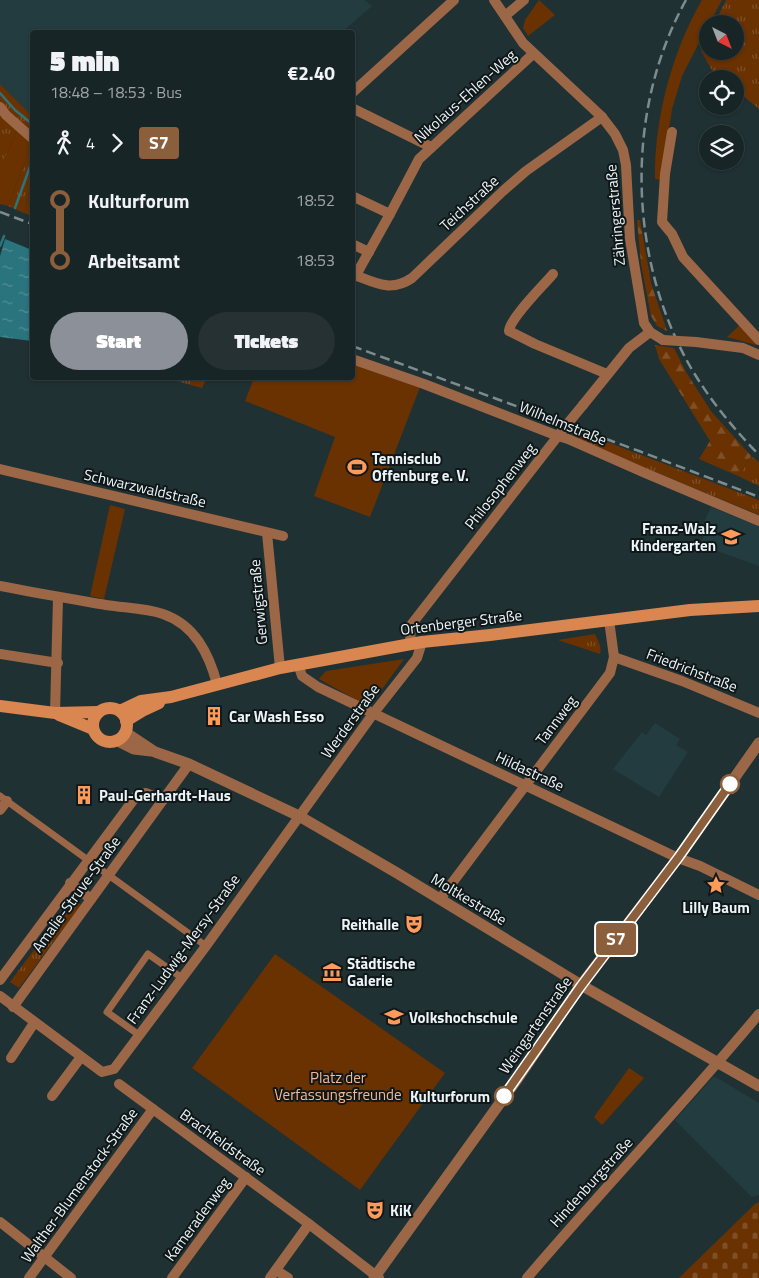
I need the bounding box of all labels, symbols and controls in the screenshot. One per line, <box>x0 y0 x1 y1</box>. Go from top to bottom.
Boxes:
north arrow <box>699 15 744 60</box>
map controls <box>699 15 744 170</box>
text: 5 min <box>50 39 120 82</box>
street label: Nikolaus-Ehlen-Weg <box>409 44 521 148</box>
text: €2.40 <box>288 58 335 87</box>
button: locate <box>699 70 744 115</box>
text: 18:48 – 18:53 · Bus <box>50 80 182 104</box>
button: layers <box>699 125 744 170</box>
icon: walk <box>50 129 78 157</box>
icon: forward <box>103 129 131 157</box>
text: S7 <box>149 129 169 156</box>
text: 4 <box>86 131 95 155</box>
street label: Zähringerstraße <box>599 163 631 267</box>
street label: Teichstraße <box>434 170 504 236</box>
text: Kulturforum <box>88 186 189 215</box>
text: 18:52 <box>296 188 335 212</box>
text: Arbeitsamt <box>88 246 180 275</box>
text: 18:53 <box>296 248 335 272</box>
button: Start <box>50 312 188 370</box>
button: Tickets <box>198 312 335 370</box>
street label: Wilhelmstraße <box>516 395 610 451</box>
street label: Philosophenweg <box>459 437 541 534</box>
place label: Tennisclub Offenburg e. V. <box>372 447 469 487</box>
sports icon: Tennisclub Offenburg e. V. <box>346 456 368 478</box>
street label: Schwarzwaldstraße <box>82 463 208 513</box>
place label: Franz-Walz Kindergarten <box>631 517 716 557</box>
school or university icon: Franz-Walz Kindergarten <box>720 526 742 548</box>
street label: Gerwigstraße <box>243 558 273 646</box>
street label: Ortenberger Straße <box>399 603 523 641</box>
street label: Friedrichstraße <box>643 642 741 698</box>
street label: Werderstraße <box>315 679 385 763</box>
street label: Tannweg <box>530 690 582 750</box>
building icon: Car Wash Esso <box>203 705 225 727</box>
place label: Car Wash Esso <box>229 705 324 728</box>
street label: Hildastraße <box>492 745 568 797</box>
unlabelled marker <box>720 774 740 794</box>
building icon: Paul-Gerhardt-Haus <box>73 784 95 806</box>
place label: Paul-Gerhardt-Haus <box>99 784 231 807</box>
street label: Amalie-Struve-Straße <box>26 831 126 957</box>
street label: Moltkestraße <box>427 867 511 931</box>
street label: Franz-Ludwig-Mersy-Straße <box>121 869 245 1029</box>
place icon: Lilly Baum <box>705 874 727 896</box>
place label: Lilly Baum <box>682 896 750 919</box>
place label: Reithalle <box>341 913 399 936</box>
theatre icon: Reithalle <box>403 913 425 935</box>
line badge: S7 <box>594 923 638 955</box>
text: S7 <box>606 925 626 952</box>
place label: Städtische Galerie <box>347 952 416 992</box>
museum icon: Städtische Galerie <box>321 961 343 983</box>
street label: Weingartenstraße <box>493 972 577 1078</box>
school or university icon: Volkshochschule <box>383 1006 405 1028</box>
place label: Volkshochschule <box>409 1006 518 1029</box>
park label: Platz der Verfassungsfreunde <box>274 1066 402 1106</box>
place label: Kulturforum <box>410 1085 490 1108</box>
marker: Kulturforum <box>494 1086 514 1106</box>
street label: Walther-Blumenstock-Straße <box>15 1103 143 1267</box>
street label: Brachfeldstraße <box>175 1103 271 1181</box>
street label: Hindenburgstraße <box>544 1132 638 1232</box>
street label: Kameradenweg <box>159 1172 236 1266</box>
theatre icon: KiK <box>364 1199 386 1221</box>
place label: KiK <box>390 1199 412 1222</box>

